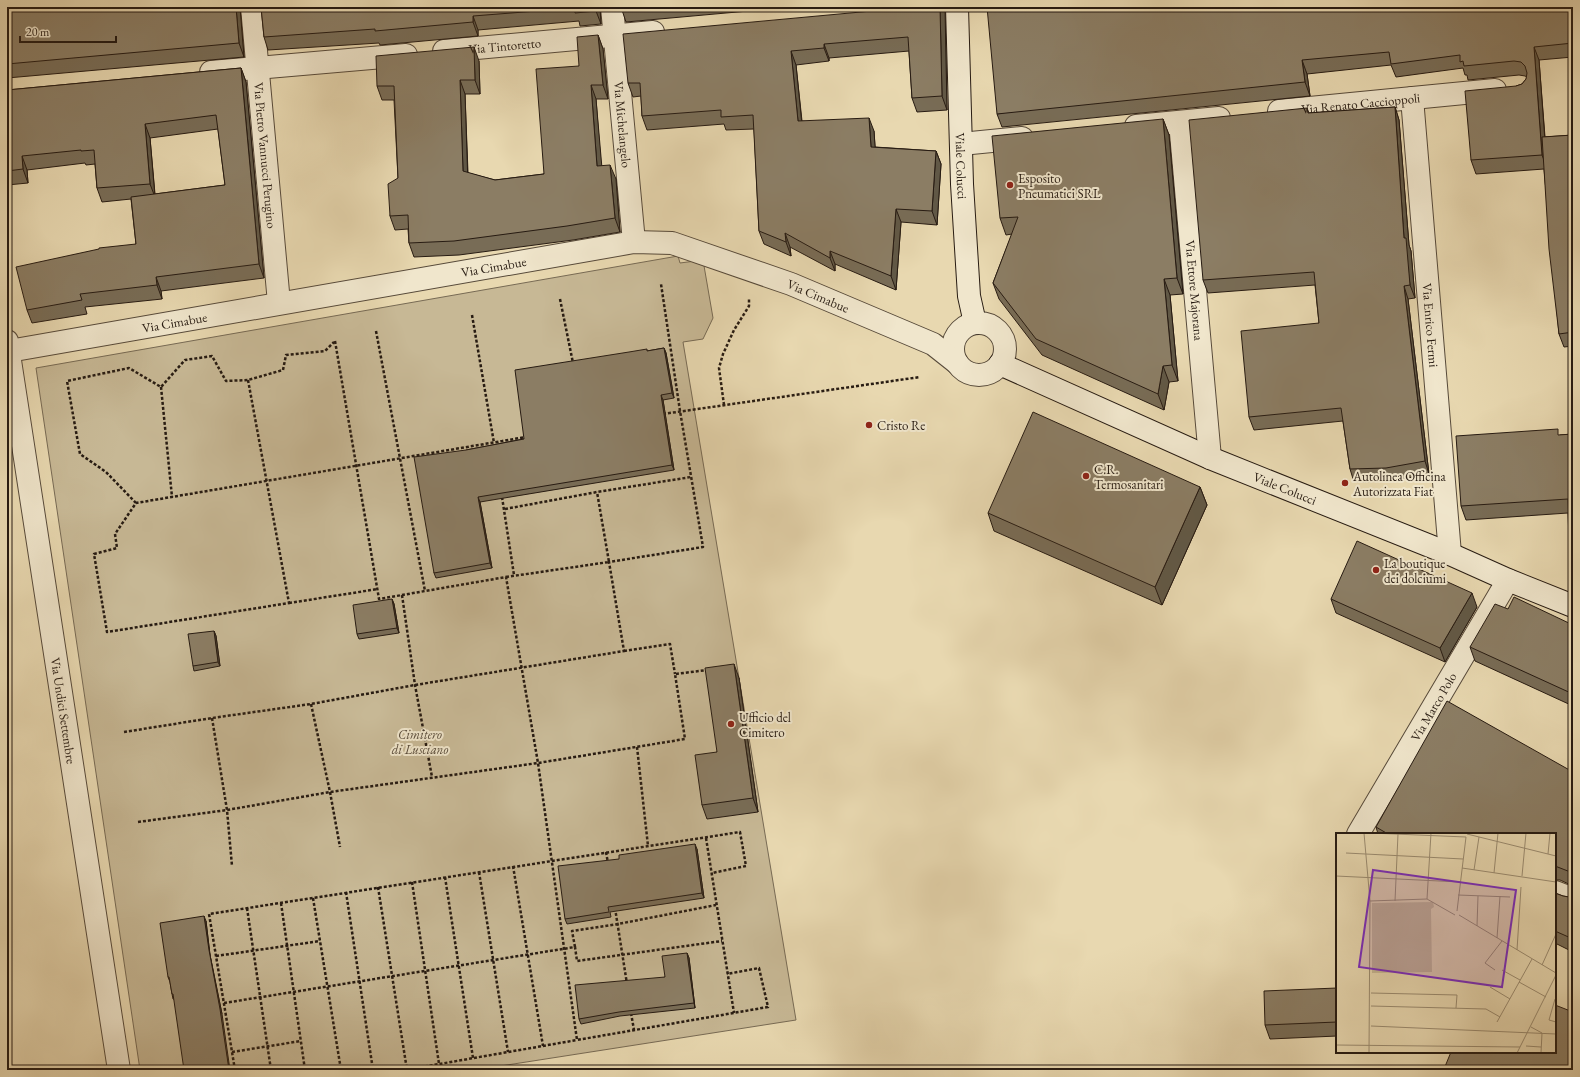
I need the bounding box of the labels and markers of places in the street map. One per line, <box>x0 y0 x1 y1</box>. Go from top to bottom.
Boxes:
place label: Esposito Pneumatici SRL <box>1018 170 1101 202</box>
marker: Esposito Pneumatici SRL <box>1005 180 1015 190</box>
place label: Cristo Re <box>877 417 925 434</box>
marker: Cristo Re <box>864 420 874 430</box>
place label: C.R. Termosanitari <box>1094 461 1164 493</box>
place label: Autolinea Officina Autorizzata Fiat <box>1352 468 1447 500</box>
marker: C.R. Termosanitari <box>1081 471 1091 481</box>
marker: Autolinea Officina Autorizzata Fiat <box>1340 478 1350 488</box>
place label: La boutique dei dolciumi <box>1384 555 1446 587</box>
marker: La boutique dei dolciumi <box>1371 565 1381 575</box>
place label: Ufficio del Cimitero <box>739 709 791 741</box>
marker: Ufficio del Cimitero <box>726 719 736 729</box>

